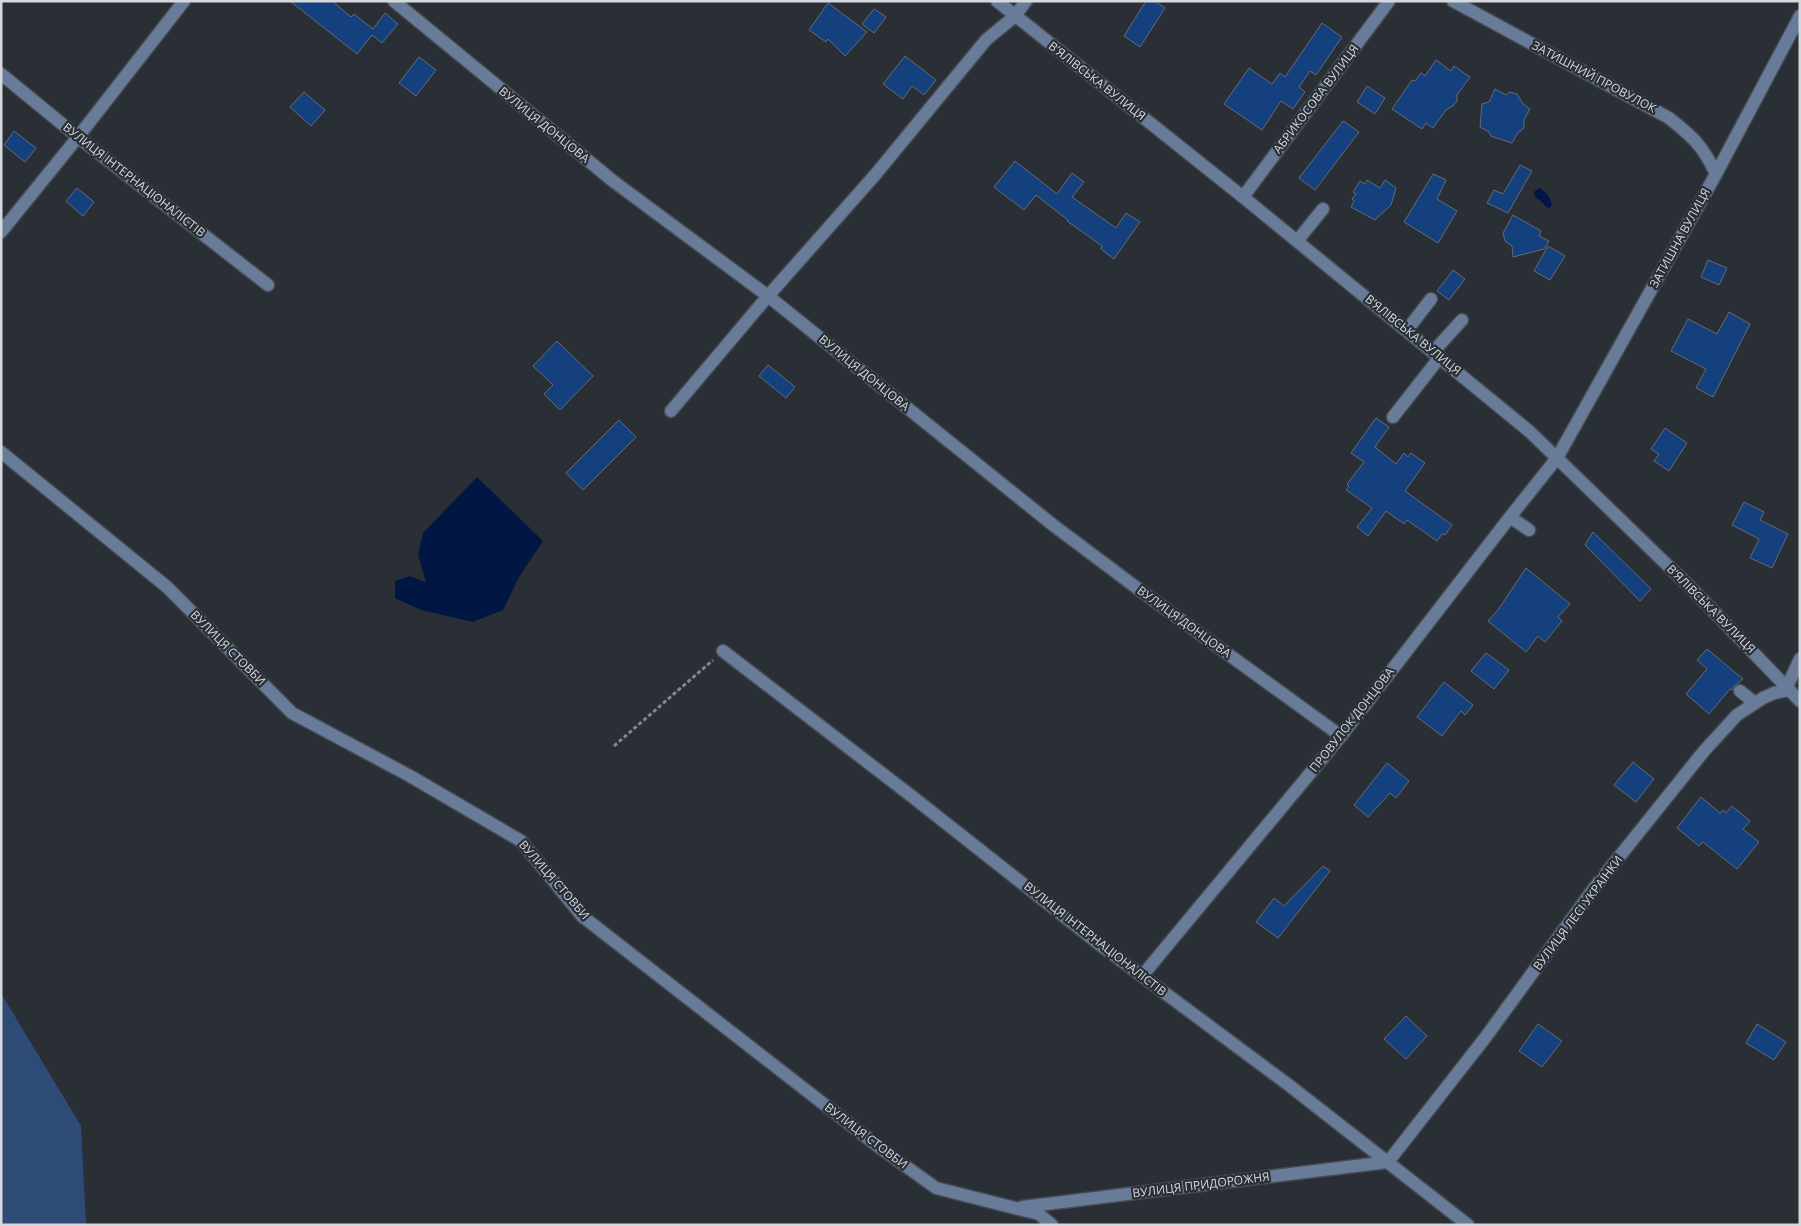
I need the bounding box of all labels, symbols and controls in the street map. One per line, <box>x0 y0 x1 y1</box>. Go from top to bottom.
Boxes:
street label: В’ЯЛІВСЬКА ВУЛИЦЯ <box>1045 37 1150 124</box>
street label: ЗАТИШНИЙ ПРОВУЛОК <box>1529 37 1660 117</box>
street label: АБРИКОСОВА ВУЛИЦЯ <box>1269 41 1362 157</box>
street label: ВУЛИЦЯ ДОНЦОВА <box>495 83 594 167</box>
street label: ВУЛИЦЯ ІНТЕРНАЦІОНАЛІСТІВ <box>60 119 209 241</box>
street label: ЗАТИШНА ВУЛИЦЯ <box>1645 185 1714 291</box>
street label: В’ЯЛІВСЬКА ВУЛИЦЯ <box>1362 290 1465 379</box>
street label: ВУЛИЦЯ ДОНЦОВА <box>815 331 914 415</box>
street label: В’ЯЛІВСЬКА ВУЛИЦЯ <box>1663 560 1760 657</box>
street label: ВУЛИЦЯ ДОНЦОВА <box>1134 582 1235 662</box>
street label: ВУЛИЦЯ СТОВБИ <box>187 606 270 689</box>
street label: ПРОВУЛОК ДОНЦОВА <box>1305 663 1398 776</box>
street label: ВУЛИЦЯ СТОВБИ <box>515 836 594 923</box>
street label: ВУЛИЦЯ ЛЕСІ УКРАЇНКИ <box>1529 852 1626 974</box>
street label: ВУЛИЦЯ ІНТЕРНАЦІОНАЛІСТІВ <box>1021 878 1170 1000</box>
street label: ВУЛИЦЯ СТОВБИ <box>821 1099 911 1172</box>
street label: ВУЛИЦЯ ПРИДОРОЖНЯ <box>1131 1168 1270 1201</box>

